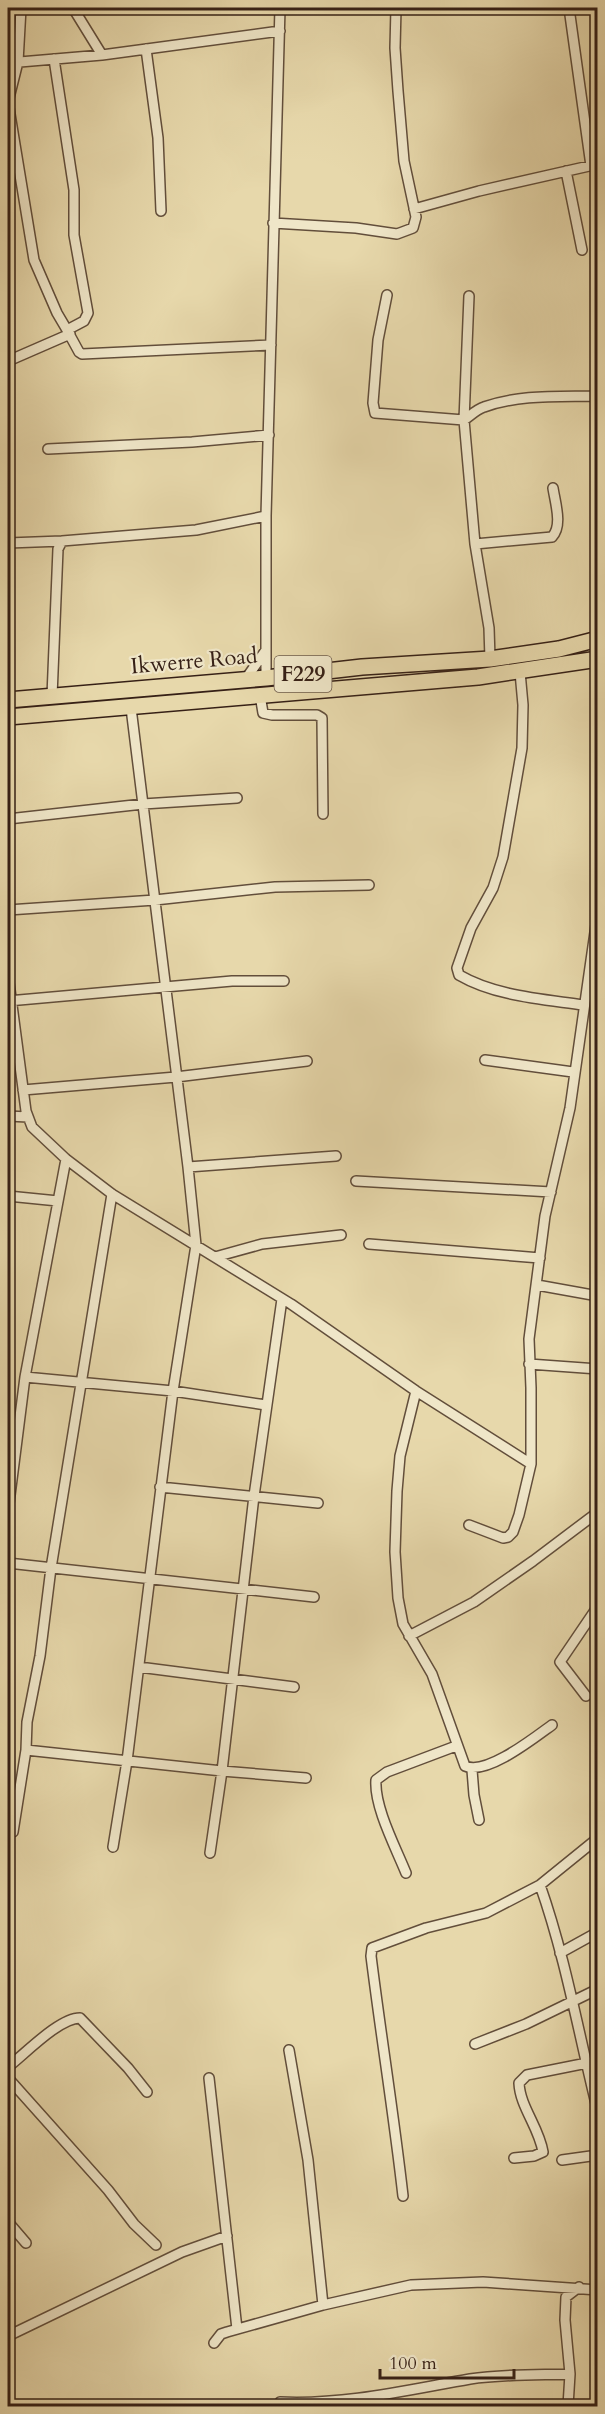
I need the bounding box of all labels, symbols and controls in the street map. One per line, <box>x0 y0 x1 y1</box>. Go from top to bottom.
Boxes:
street label: Ikwerre Road <box>129 640 259 681</box>
road number: F229 <box>274 656 332 692</box>
scale bar <box>380 2342 514 2380</box>
text: 100 m <box>389 2351 437 2376</box>

